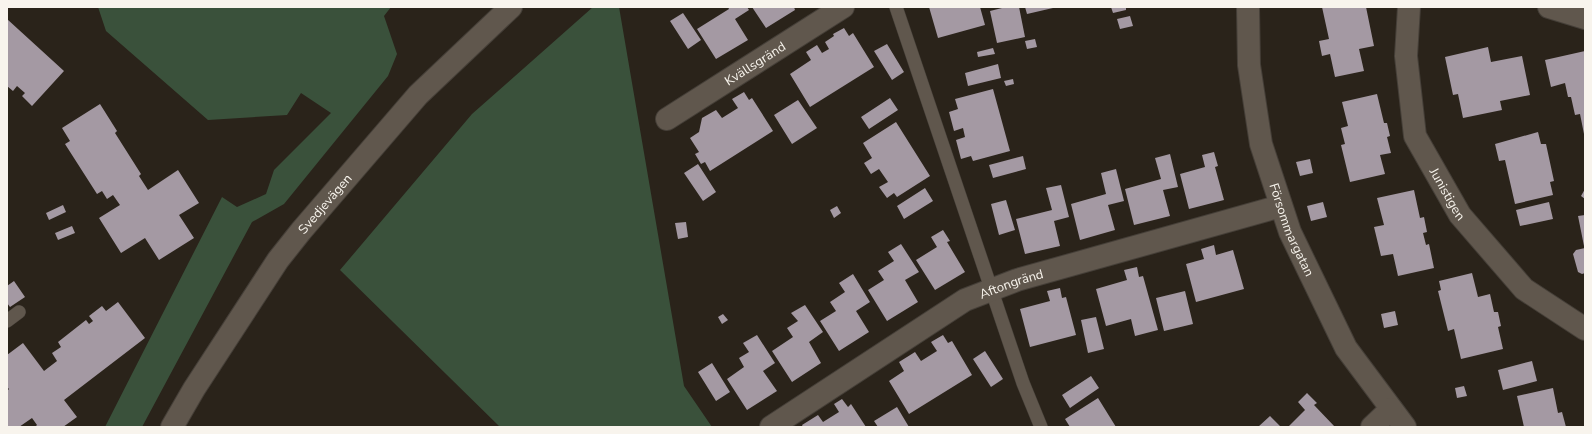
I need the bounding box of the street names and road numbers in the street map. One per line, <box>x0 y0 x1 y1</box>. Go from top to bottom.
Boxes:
street label: Kvällsgränd <box>721 38 789 90</box>
street label: Junistigen <box>1424 164 1469 225</box>
street label: Svedjevägen <box>294 170 356 238</box>
street label: Försommargatan <box>1264 181 1318 280</box>
street label: Aftongränd <box>977 265 1045 304</box>

